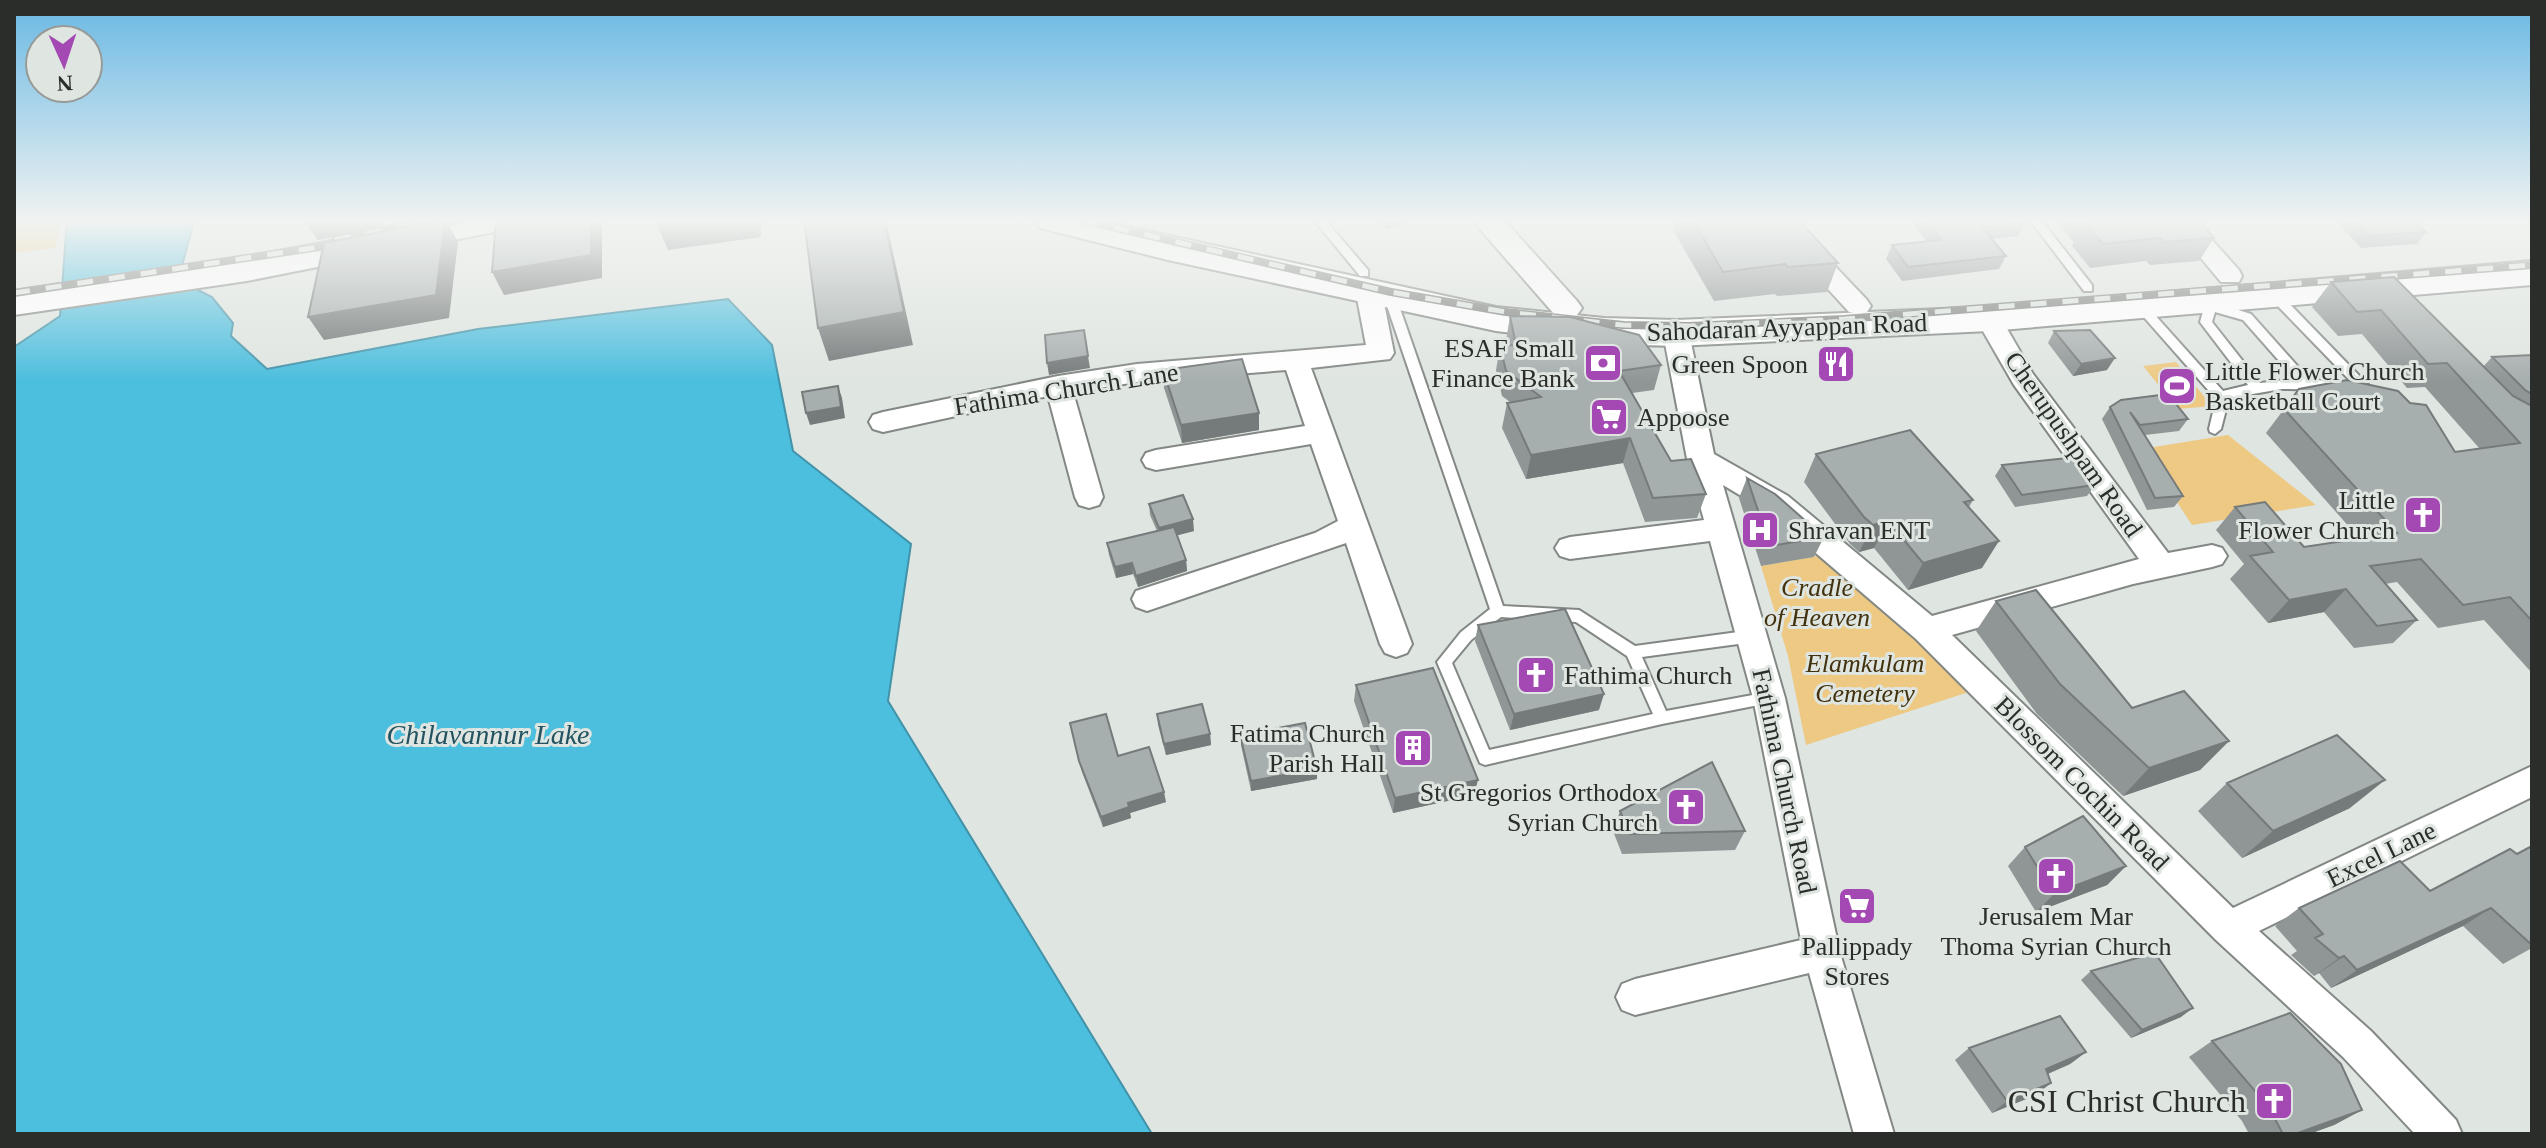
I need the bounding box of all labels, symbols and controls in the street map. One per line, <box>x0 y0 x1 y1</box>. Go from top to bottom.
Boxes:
north arrow <box>24 24 104 104</box>
text: N <box>56 71 74 96</box>
street label: Sahodaran Ayyappan Road <box>1646 308 1928 347</box>
place label: ESAF Small Finance Bank <box>1431 334 1575 393</box>
bank icon: ESAF Small Finance Bank <box>1582 342 1624 384</box>
restaurant icon: Green Spoon <box>1815 343 1857 385</box>
street label: Cherupushpam Road <box>1999 346 2148 542</box>
place label: Green Spoon <box>1672 350 1808 379</box>
street label: Fathima Church Lane <box>952 357 1180 422</box>
place label: Little Flower Church Basketball Court <box>2205 357 2425 416</box>
sports icon: Little Flower Church Basketball Court <box>2156 365 2198 407</box>
supermarket icon: Appoose <box>1588 396 1630 438</box>
place label: Appoose <box>1637 403 1729 432</box>
place label: Little Flower Church <box>2238 486 2395 545</box>
church icon: Little Flower Church <box>2402 494 2444 536</box>
hospital icon: Shravan ENT <box>1739 509 1781 551</box>
place label: Shravan ENT <box>1788 516 1930 545</box>
park label: Cradle of Heaven <box>1764 573 1870 632</box>
park label: Elamkulam Cemetery <box>1805 649 1924 708</box>
church icon: Fathima Church <box>1515 654 1557 696</box>
place label: Fathima Church <box>1564 661 1732 690</box>
street label: Fathima Church Road <box>1746 666 1823 896</box>
street label: Blossom Cochin Road <box>1989 690 2175 876</box>
water label: Chilavannur Lake <box>387 719 590 750</box>
place label: Fatima Church Parish Hall <box>1230 719 1385 778</box>
building icon: Fatima Church Parish Hall <box>1392 727 1434 769</box>
place label: St Gregorios Orthodox Syrian Church <box>1420 778 1658 837</box>
church icon: St Gregorios Orthodox Syrian Church <box>1665 786 1707 828</box>
street label: Excel Lane <box>2322 816 2440 893</box>
church icon: Jerusalem Mar Thoma Syrian Church <box>2035 855 2077 897</box>
supermarket icon: Pallippady Stores <box>1836 885 1878 927</box>
place label: Jerusalem Mar Thoma Syrian Church <box>1940 902 2172 961</box>
place label: Pallippady Stores <box>1801 932 1913 991</box>
church icon: CSI Christ Church <box>2253 1080 2295 1122</box>
place label: CSI Christ Church <box>2008 1083 2246 1119</box>

